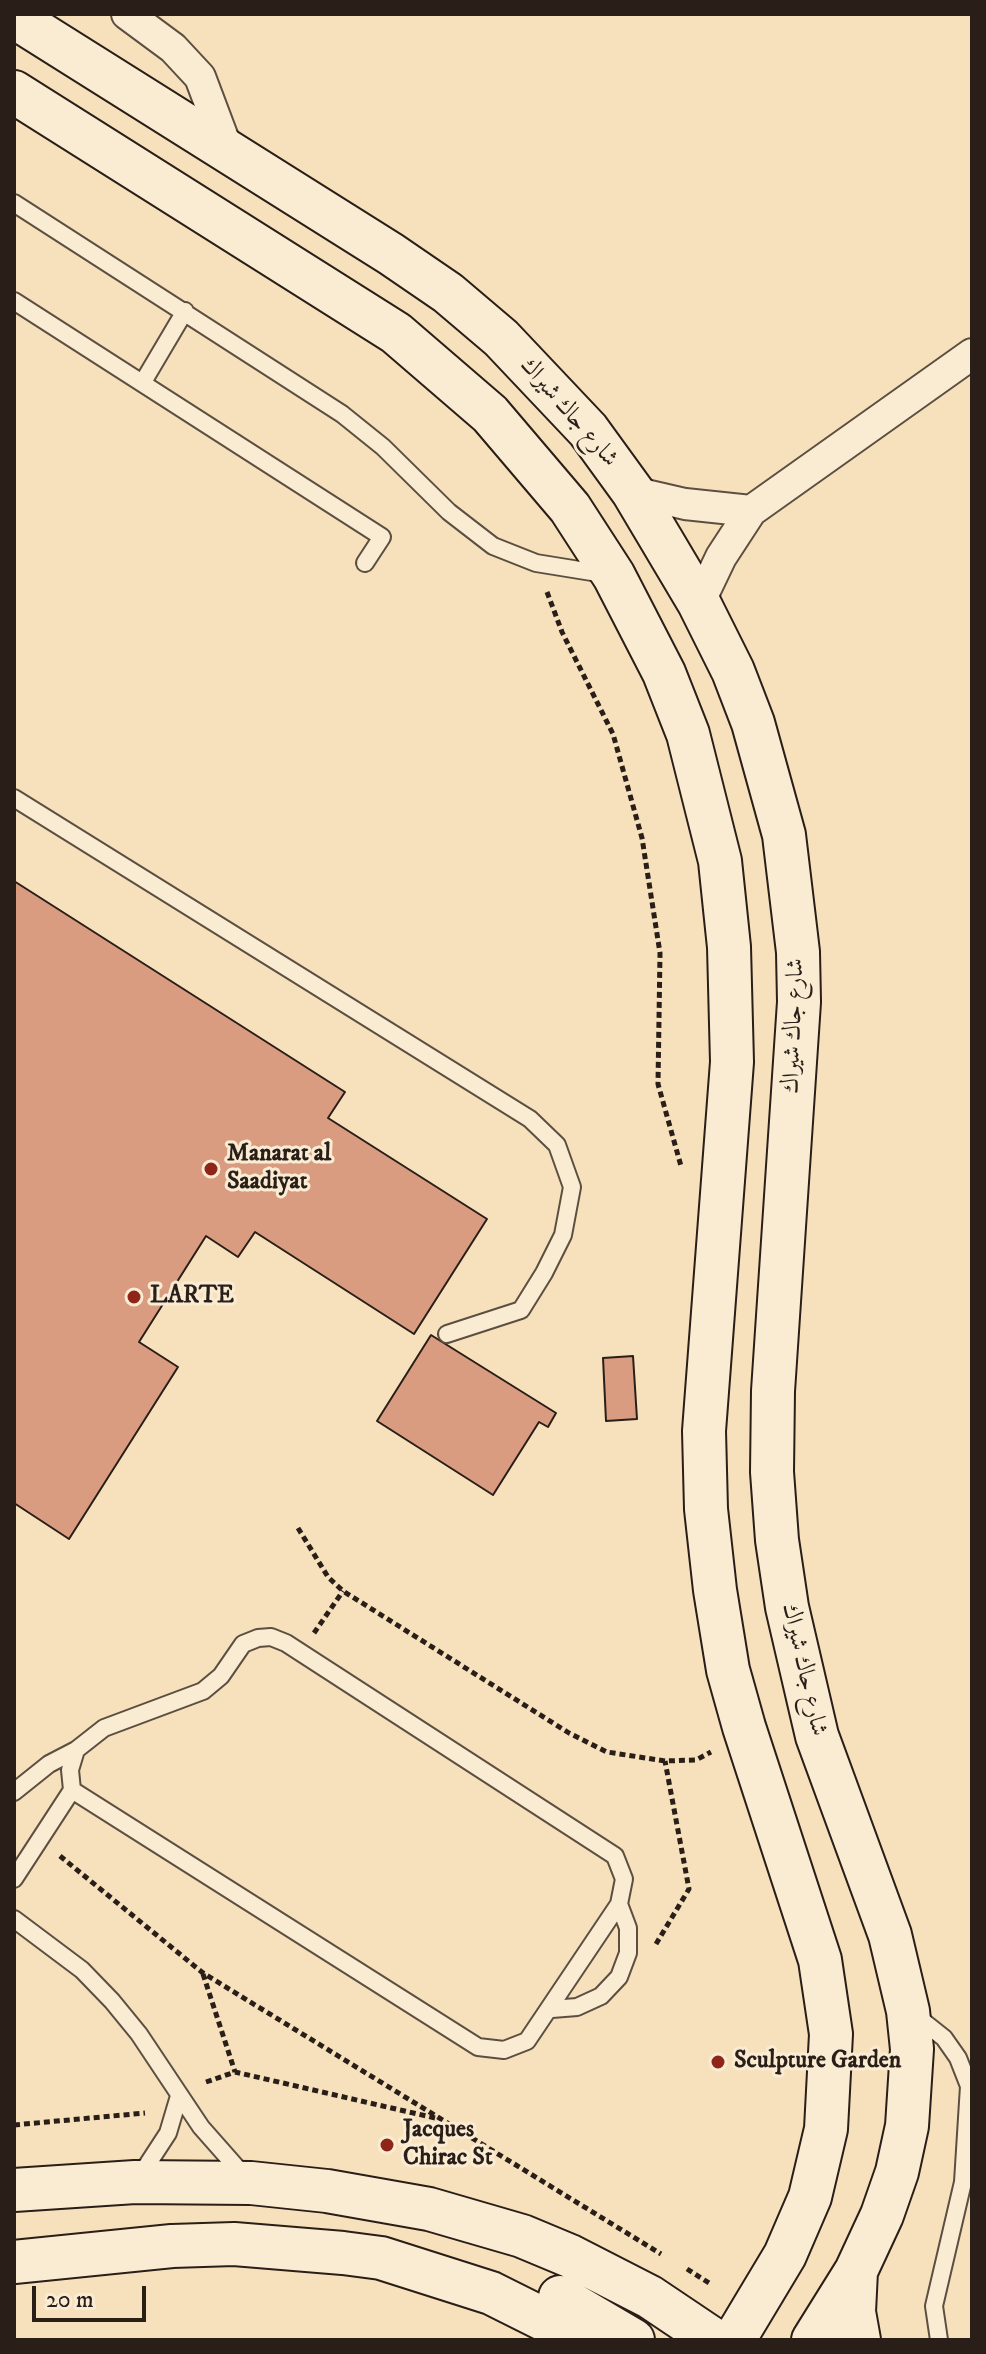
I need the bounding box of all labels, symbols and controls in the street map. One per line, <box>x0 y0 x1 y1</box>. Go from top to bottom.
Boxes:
street label: شارع جاك شيراك <box>513 352 623 474</box>
street label: شارع جاك شيراك <box>778 958 812 1094</box>
place label: Manarat al Saadiyat <box>227 1141 331 1197</box>
marker: Manarat al Saadiyat <box>202 1160 220 1178</box>
place label: LARTE <box>150 1283 234 1311</box>
marker: LARTE <box>125 1288 143 1306</box>
street label: شارع جاك شيراك <box>774 1601 832 1739</box>
place label: Sculpture Garden <box>734 2048 901 2076</box>
marker: Sculpture Garden <box>709 2053 727 2071</box>
place label: Jacques Chirac St <box>403 2117 493 2173</box>
marker: Jacques Chirac St <box>378 2136 396 2154</box>
scale bar <box>36 2270 150 2320</box>
text: 20 m <box>46 2285 94 2315</box>

